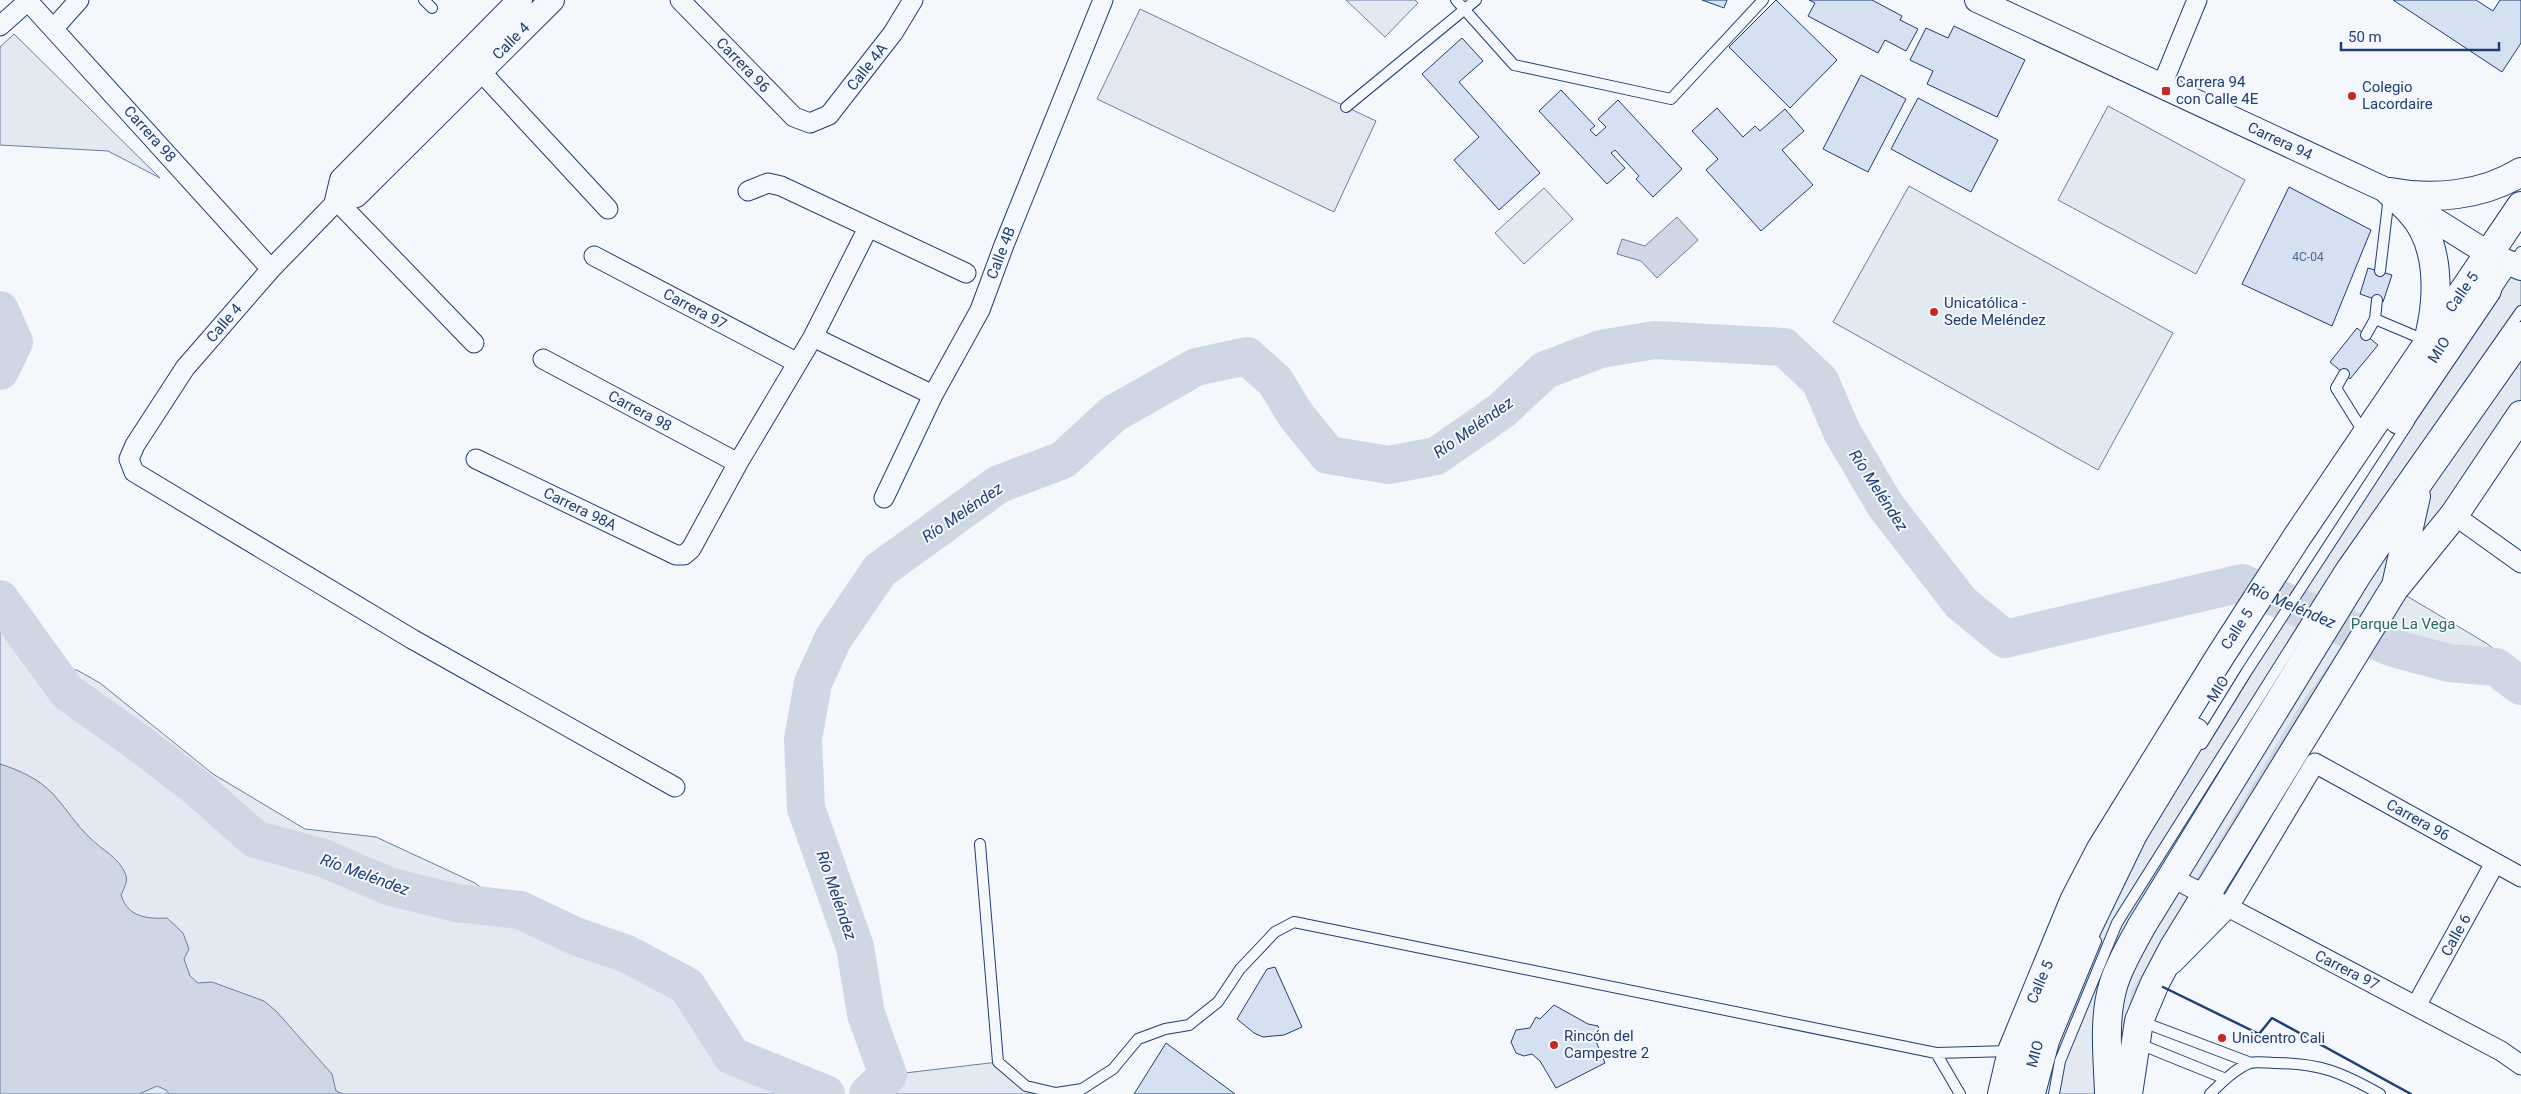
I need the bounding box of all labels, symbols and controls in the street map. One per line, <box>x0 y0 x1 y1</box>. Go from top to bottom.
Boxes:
street label: Calle 4 <box>489 18 534 63</box>
scale bar <box>2341 20 2498 52</box>
text: 50 m <box>2348 28 2382 46</box>
street label: Carrera 96 <box>712 34 774 96</box>
street label: Calle 4A <box>843 40 891 94</box>
place label: Carrera 94 con Calle 4E <box>2176 73 2259 108</box>
place label: Colegio Lacordaire <box>2362 78 2433 113</box>
marker: Carrera 94 con Calle 4E <box>2160 85 2172 97</box>
marker: Colegio Lacordaire <box>2346 90 2358 102</box>
street label: Carrera 98 <box>120 102 180 166</box>
street label: Carrera 94 <box>2245 118 2316 164</box>
street label: Calle 4B <box>983 224 1019 282</box>
house number: 4C-04 <box>2292 250 2324 264</box>
street label: Calle 5 <box>2442 268 2482 316</box>
street label: Carrera 97 <box>660 285 730 333</box>
place label: Unicatólica - Sede Meléndez <box>1944 294 2046 329</box>
street label: Calle 4 <box>202 300 246 346</box>
marker: Unicatólica - Sede Meléndez <box>1928 306 1940 318</box>
street label: MIO <box>2424 334 2454 366</box>
street label: Carrera 98 <box>605 387 675 435</box>
water label: Río Meléndez <box>1430 393 1517 462</box>
water label: Río Meléndez <box>1845 446 1912 535</box>
water label: Río Meléndez <box>918 478 1006 546</box>
street label: Carrera 98A <box>540 484 620 535</box>
water label: Río Meléndez <box>2245 579 2339 633</box>
street label: Calle 5 <box>2217 605 2257 653</box>
park label: Parque La Vega <box>2351 615 2455 633</box>
street label: MIO <box>2203 673 2233 705</box>
street label: Carrera 96 <box>2383 795 2453 845</box>
water label: Río Meléndez <box>812 848 861 943</box>
water label: Río Meléndez <box>318 850 412 899</box>
street label: Calle 6 <box>2437 911 2475 959</box>
street label: Carrera 97 <box>2312 946 2382 994</box>
street label: Calle 5 <box>2023 958 2057 1006</box>
place label: Rincón del Campestre 2 <box>1564 1027 1649 1062</box>
place label: Unicentro Cali <box>2232 1029 2325 1047</box>
marker: Unicentro Cali <box>2216 1032 2228 1044</box>
street label: MIO <box>2023 1038 2047 1070</box>
marker: Rincón del Campestre 2 <box>1548 1039 1560 1051</box>

